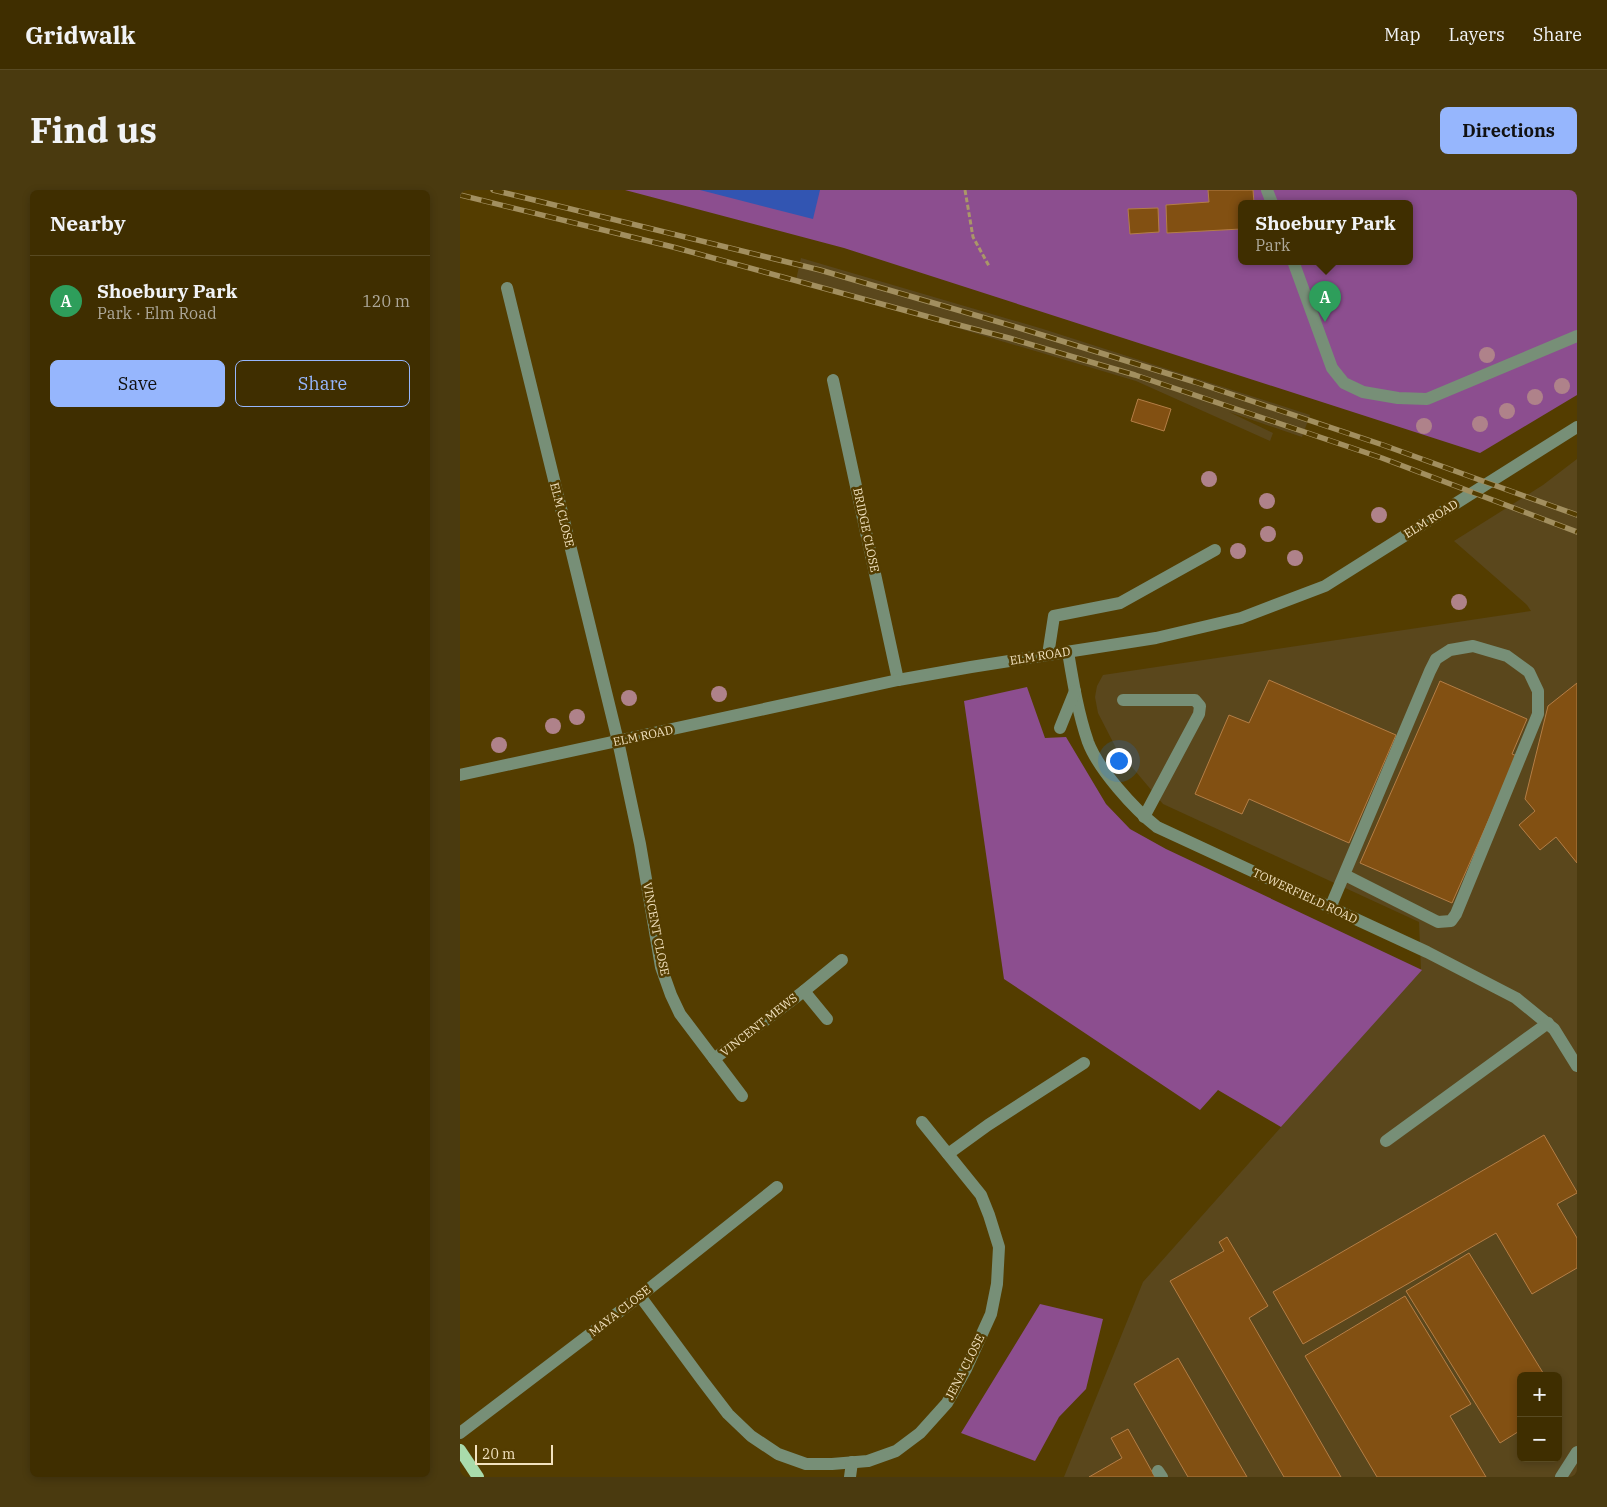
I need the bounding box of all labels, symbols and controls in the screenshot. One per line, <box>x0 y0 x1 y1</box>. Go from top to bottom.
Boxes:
text: Gridwalk <box>25 19 135 51</box>
text: Map <box>1384 23 1421 46</box>
text: Layers <box>1449 23 1505 46</box>
text: Share <box>1533 23 1582 46</box>
text: Find us <box>30 107 157 153</box>
button: Directions <box>1440 107 1577 154</box>
popup <box>1238 200 1413 265</box>
text: Nearby <box>50 209 126 237</box>
text: Shoebury Park <box>1255 211 1396 235</box>
text: Park <box>1255 235 1290 255</box>
text: Shoebury Park <box>97 279 237 303</box>
pin: A <box>1309 281 1341 322</box>
text: A <box>60 291 72 311</box>
text: 120 m <box>362 291 410 311</box>
text: Park · Elm Road <box>97 303 217 323</box>
button: Save <box>50 360 225 407</box>
button: Share <box>235 360 410 407</box>
street label: ELM CLOSE <box>547 481 578 549</box>
street label: BRIDGE CLOSE <box>850 486 883 574</box>
street label: ELM ROAD <box>1401 496 1461 541</box>
street label: ELM ROAD <box>1009 643 1071 668</box>
street label: ELM ROAD <box>611 722 674 749</box>
your location <box>1106 748 1132 774</box>
street label: TOWERFIELD ROAD <box>1250 865 1360 926</box>
street label: VINCENT CLOSE <box>640 881 673 977</box>
street label: VINCENT MEWS <box>717 990 800 1059</box>
street label: MAYA CLOSE <box>586 1282 653 1339</box>
street label: JENA CLOSE <box>942 1332 987 1402</box>
map controls <box>1517 1372 1562 1462</box>
button: + <box>1517 1372 1562 1417</box>
button: − <box>1517 1417 1562 1462</box>
scale bar <box>475 1442 552 1465</box>
text: 20 m <box>482 1445 515 1463</box>

